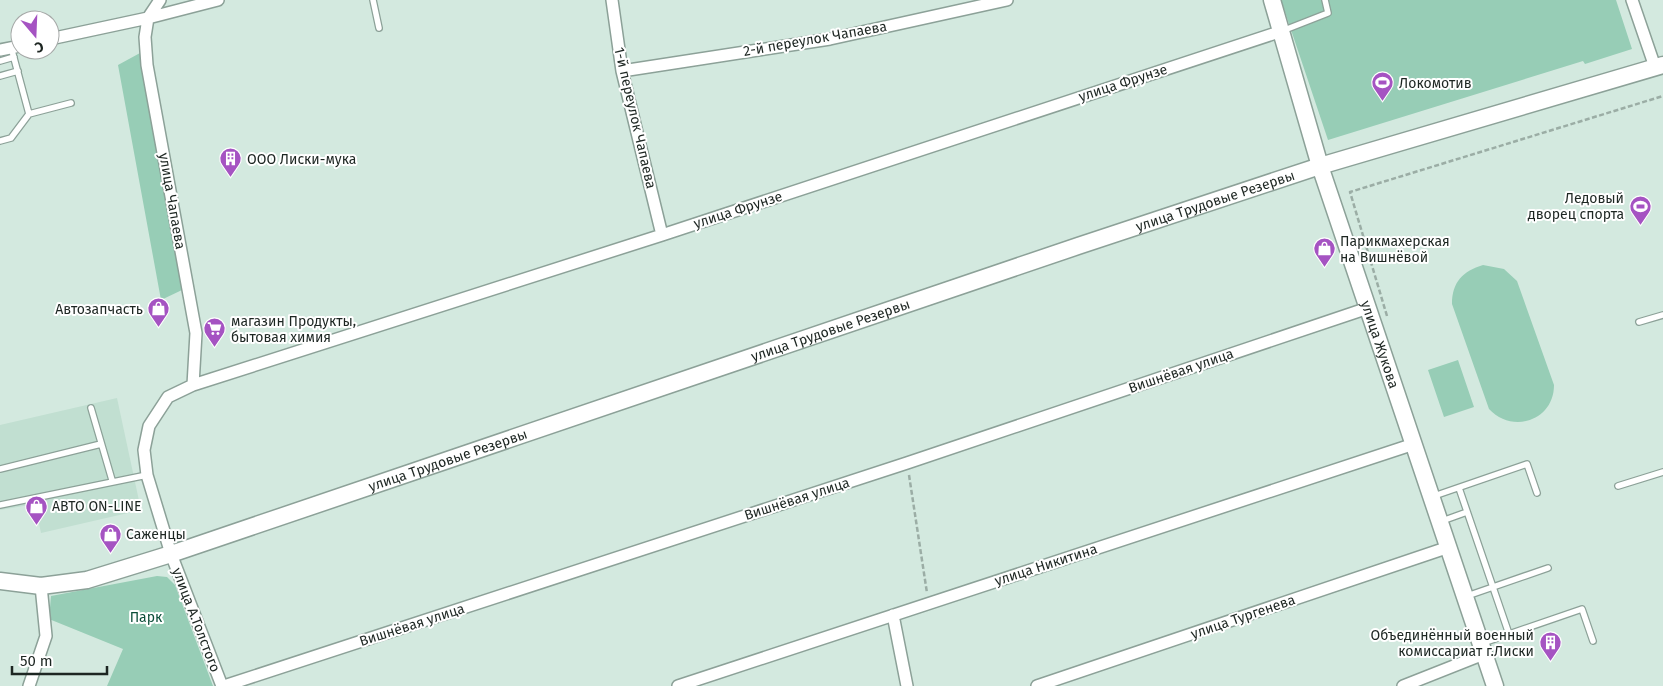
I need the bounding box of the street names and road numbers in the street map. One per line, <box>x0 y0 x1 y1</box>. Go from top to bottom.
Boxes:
street label: 2-й переулок Чапаева <box>742 18 888 60</box>
street label: 1-й переулок Чапаева <box>610 46 660 190</box>
street label: улица Фрунзе <box>1077 61 1169 105</box>
street label: улица Чапаева <box>155 151 189 251</box>
street label: улица Трудовые Резервы <box>1133 166 1297 235</box>
street label: улица Фрунзе <box>692 188 784 232</box>
street label: улица Трудовые Резервы <box>749 295 912 365</box>
street label: улица Жукова <box>1357 298 1403 391</box>
street label: Вишнёвая улица <box>1126 345 1236 397</box>
street label: улица Трудовые Резервы <box>366 425 529 495</box>
street label: Вишнёвая улица <box>742 474 852 524</box>
street label: улица Никитина <box>993 540 1099 590</box>
street label: улица А.Толстого <box>168 565 224 675</box>
street label: улица Тургенева <box>1189 591 1297 643</box>
street label: Вишнёвая улица <box>357 600 467 650</box>

